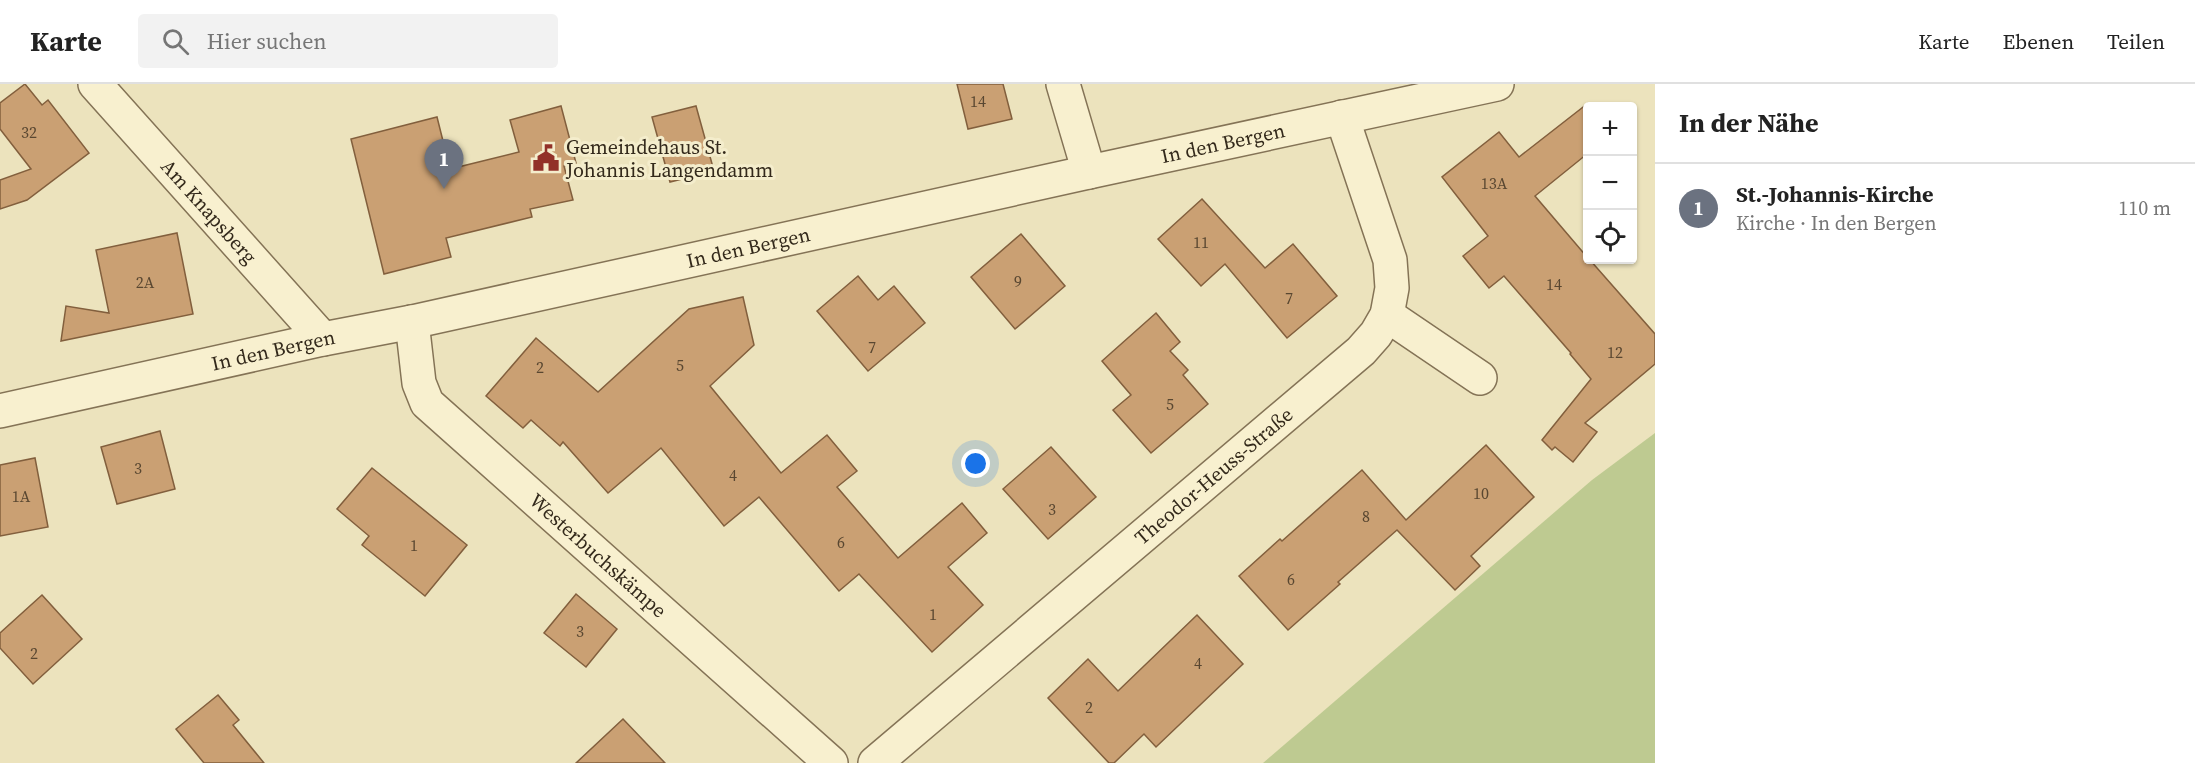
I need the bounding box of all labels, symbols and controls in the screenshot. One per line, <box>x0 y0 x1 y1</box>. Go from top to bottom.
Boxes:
search box <box>138 14 558 68</box>
text: Karte <box>30 22 102 60</box>
icon: search <box>159 25 192 58</box>
text: Hier suchen <box>207 26 327 56</box>
text: Karte <box>1918 27 1969 56</box>
text: Ebenen <box>2002 27 2074 56</box>
text: Teilen <box>2107 27 2165 56</box>
house number: 14 <box>970 90 986 112</box>
map controls <box>1583 102 1637 264</box>
button: + <box>1583 102 1637 156</box>
text: In der Nähe <box>1679 105 1819 141</box>
street label: In den Bergen <box>1158 116 1288 170</box>
house number: 32 <box>21 121 37 143</box>
place label: Gemeindehaus St. Johannis Langendamm <box>565 133 773 184</box>
pin: 1 <box>424 140 464 189</box>
public building icon: Gemeindehaus St. Johannis Langendamm <box>531 143 561 173</box>
street label: Am Knapsberg <box>155 153 263 270</box>
button: − <box>1583 156 1637 210</box>
house number: 13A <box>1481 172 1508 194</box>
text: St.-Johannis-Kirche <box>1736 179 1934 209</box>
text: 1 <box>1693 194 1704 222</box>
text: 110 m <box>2118 194 2171 222</box>
text: Kirche · In den Bergen <box>1736 209 1937 237</box>
button: locate <box>1583 210 1637 264</box>
street label: In den Bergen <box>684 220 813 275</box>
house number: 11 <box>1193 231 1209 253</box>
house number: 9 <box>1014 270 1022 292</box>
house number: 2A <box>136 271 155 293</box>
house number: 14 <box>1546 273 1562 295</box>
house number: 7 <box>1285 287 1293 309</box>
street label: In den Bergen <box>209 323 338 377</box>
house number: 7 <box>868 336 876 358</box>
house number: 12 <box>1607 341 1623 363</box>
house number: 5 <box>676 354 684 376</box>
house number: 2 <box>536 356 544 378</box>
house number: 5 <box>1166 393 1174 415</box>
street label: Theodor-Heuss-Straße <box>1128 401 1299 551</box>
your location <box>961 449 990 478</box>
house number: 3 <box>134 457 142 479</box>
house number: 4 <box>729 464 737 486</box>
house number: 10 <box>1473 482 1489 504</box>
house number: 1A <box>12 485 31 507</box>
street label: Westerbuchskämpe <box>523 487 673 624</box>
house number: 3 <box>1048 498 1056 520</box>
house number: 8 <box>1362 505 1370 527</box>
house number: 6 <box>837 531 845 553</box>
house number: 1 <box>410 534 418 556</box>
house number: 6 <box>1287 568 1295 590</box>
house number: 1 <box>929 603 937 625</box>
house number: 3 <box>576 620 584 642</box>
house number: 2 <box>30 642 38 664</box>
house number: 4 <box>1194 652 1202 674</box>
house number: 2 <box>1085 696 1093 718</box>

